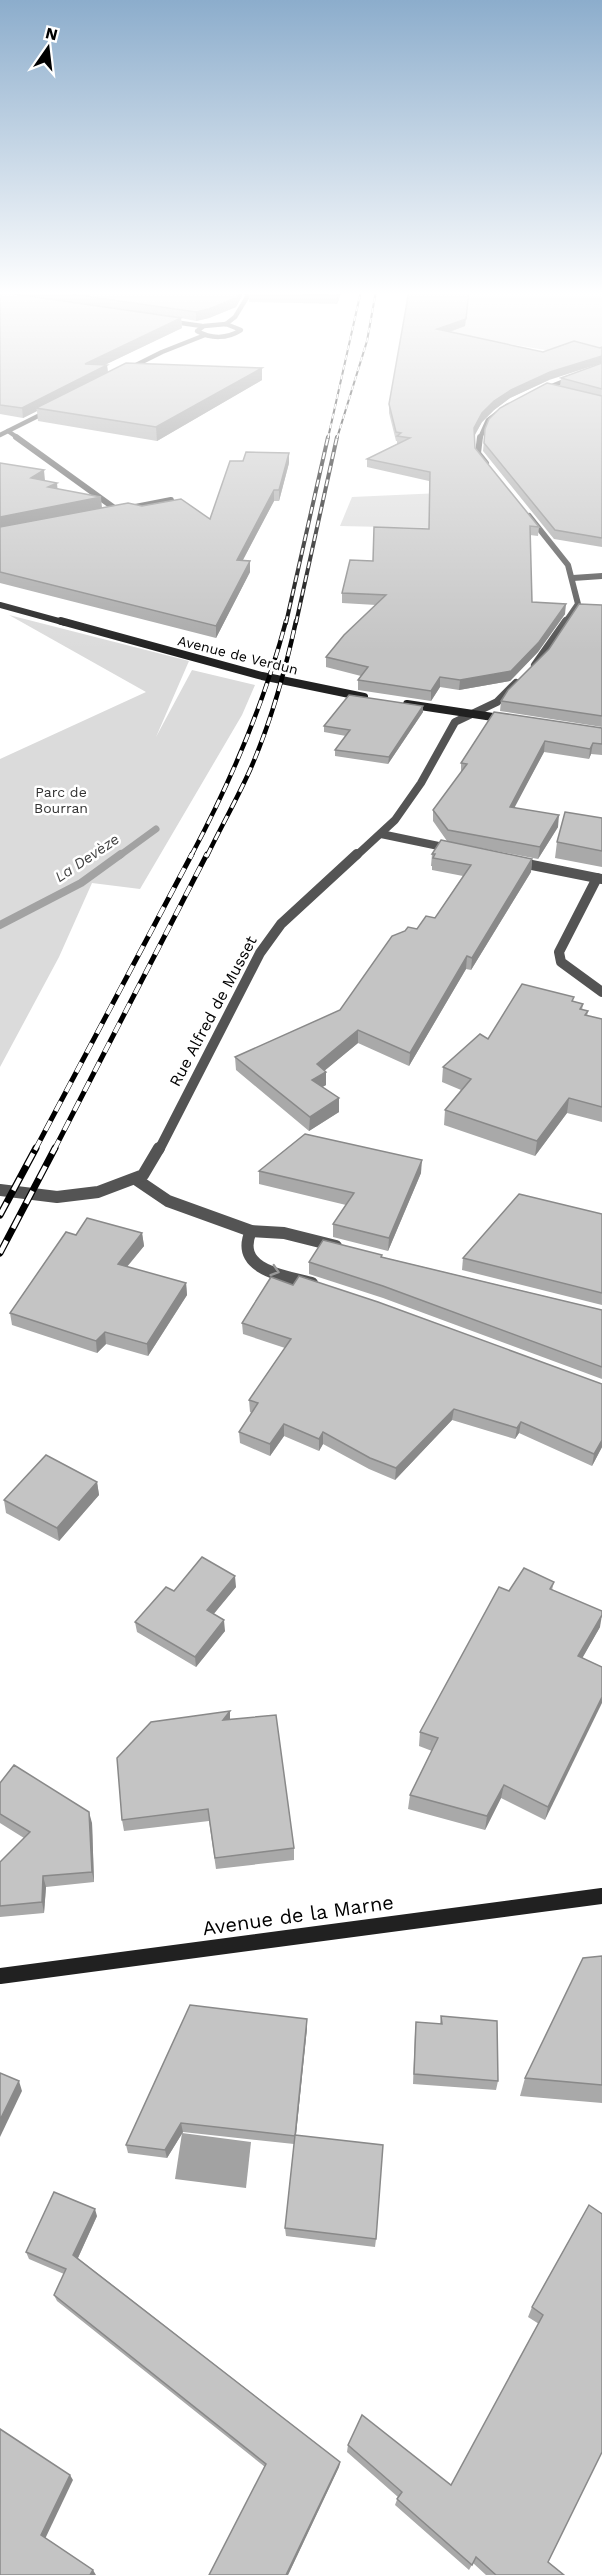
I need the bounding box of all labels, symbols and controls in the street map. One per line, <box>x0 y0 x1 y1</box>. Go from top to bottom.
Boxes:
north arrow <box>18 18 78 78</box>
text: N <box>43 23 60 45</box>
street label: Avenue de Verdun <box>176 632 300 678</box>
park label: Parc de Bourran <box>34 784 88 816</box>
water label: La Devèze <box>51 830 123 886</box>
street label: Rue Alfred de Musset <box>165 932 261 1090</box>
one-way arrow <box>269 1264 279 1276</box>
street label: Avenue de la Marne <box>201 1890 395 1940</box>

